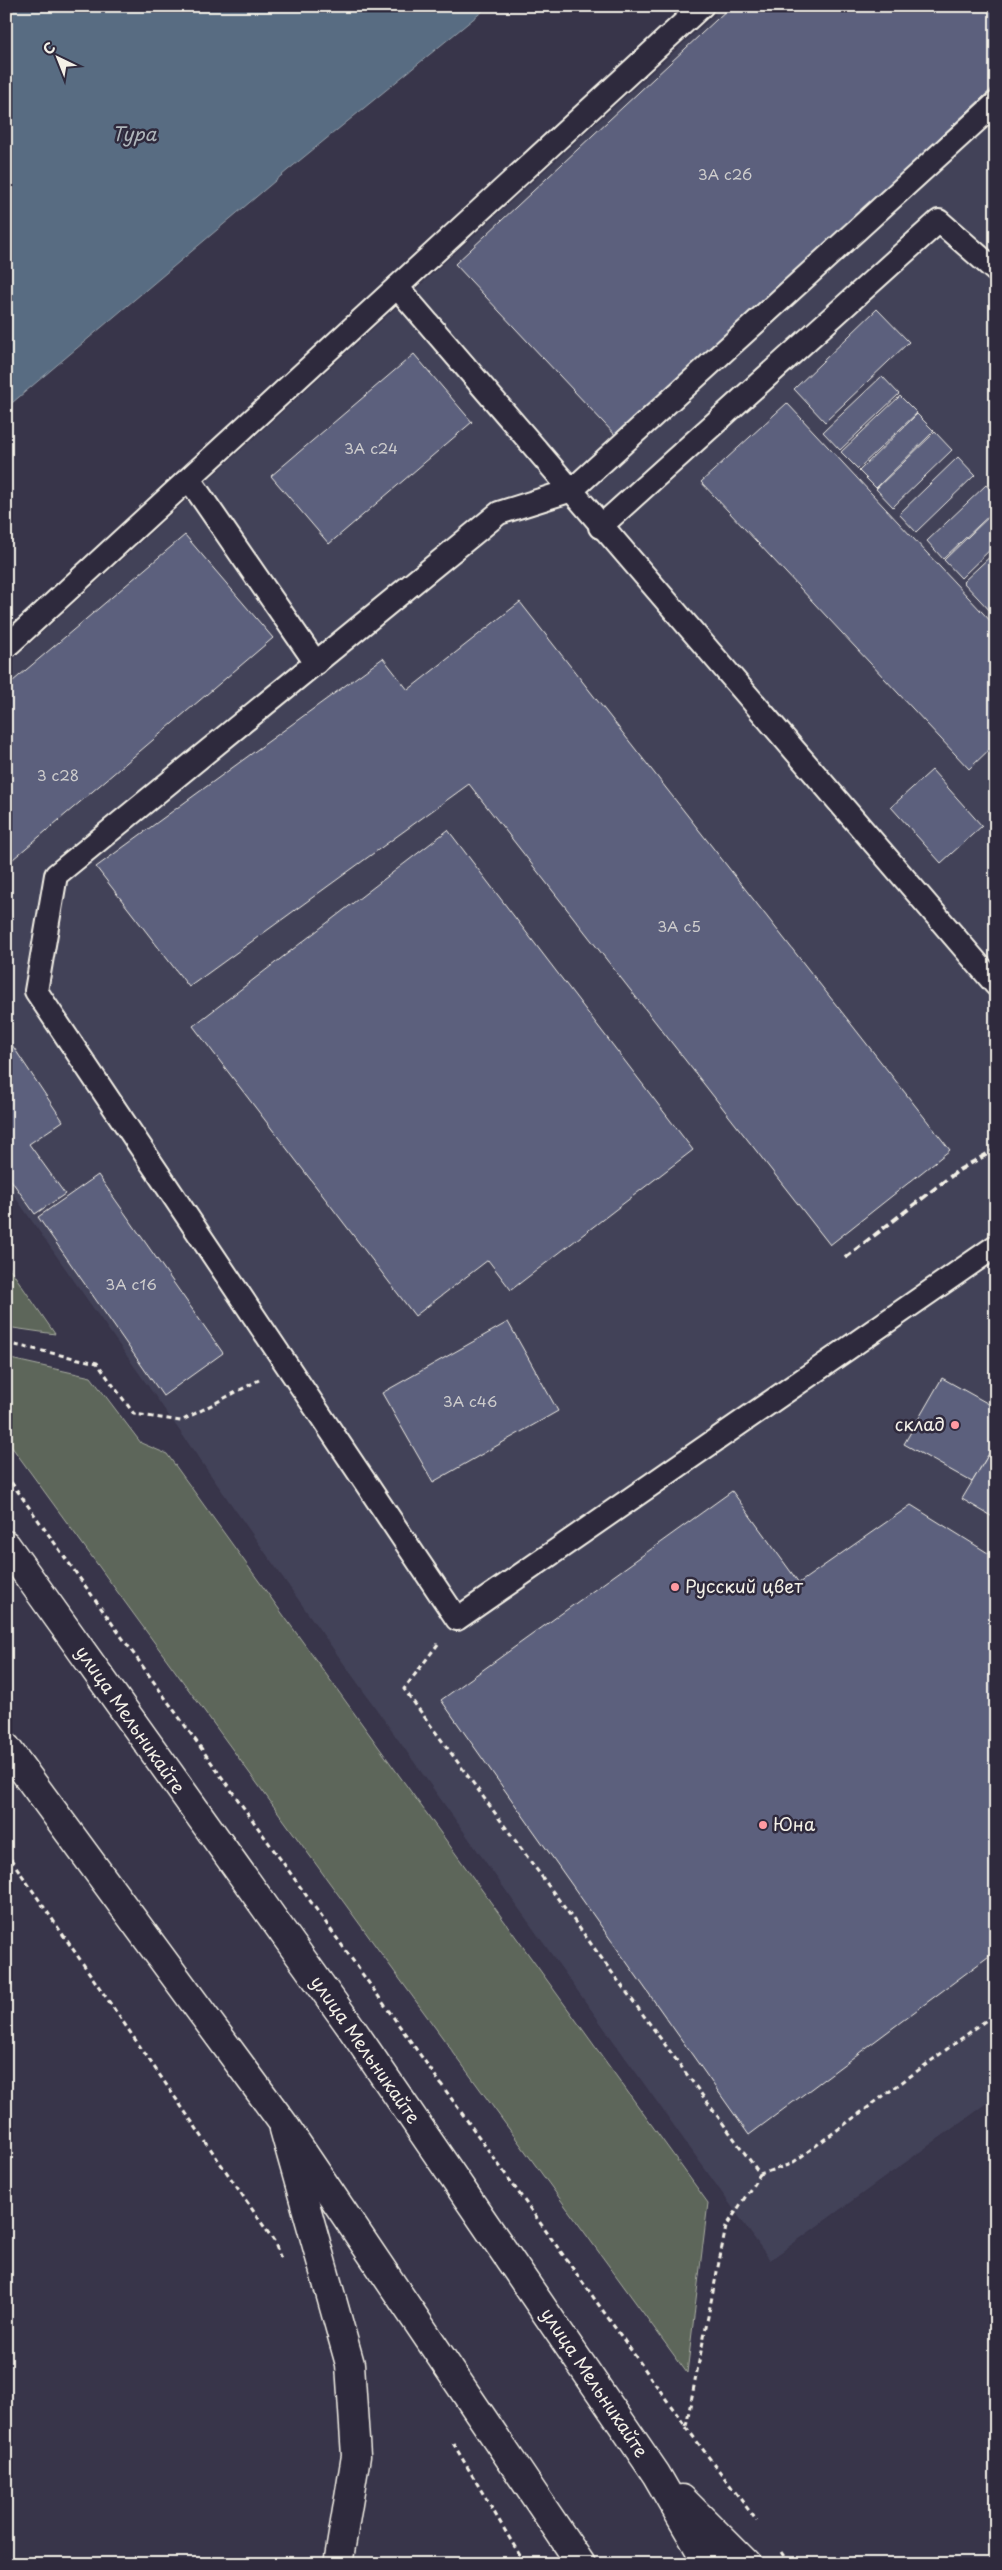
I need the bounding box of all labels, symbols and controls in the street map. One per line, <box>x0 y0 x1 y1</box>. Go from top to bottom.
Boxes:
north arrow <box>32 32 82 82</box>
text: С <box>38 37 60 59</box>
water label: Тура <box>112 119 157 147</box>
house number: 3А с26 <box>698 162 752 185</box>
house number: 3А с24 <box>344 436 398 459</box>
house number: 3 с28 <box>37 763 79 786</box>
house number: 3А с5 <box>657 914 701 937</box>
house number: 3А с16 <box>105 1272 157 1295</box>
house number: 3А с46 <box>443 1389 497 1412</box>
place label: склад <box>895 1410 945 1437</box>
marker: склад <box>949 1419 961 1431</box>
place label: Русский цвет <box>685 1572 803 1599</box>
marker: Русский цвет <box>669 1581 681 1593</box>
street label: улица Мельникайте <box>70 1640 193 1799</box>
place label: Юна <box>773 1810 816 1837</box>
marker: Юна <box>757 1819 769 1831</box>
street label: улица Мельникайте <box>305 1970 428 2129</box>
street label: улица Мельникайте <box>535 2302 656 2463</box>

